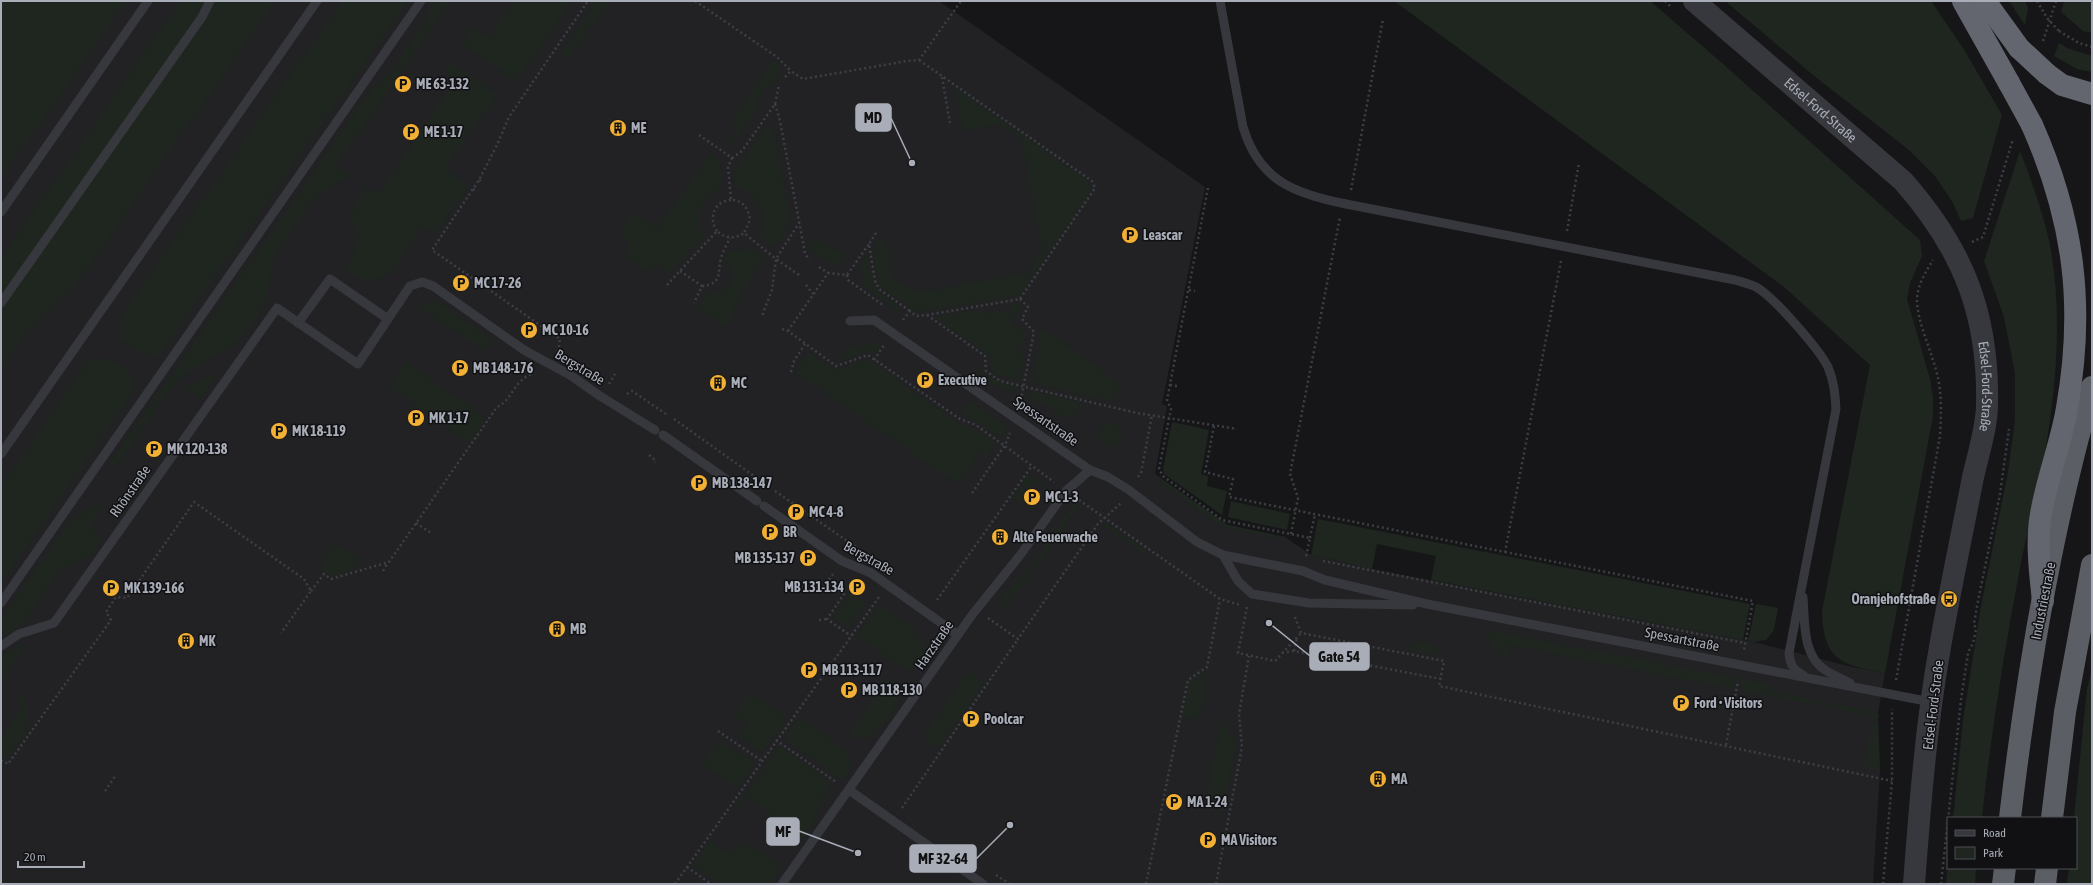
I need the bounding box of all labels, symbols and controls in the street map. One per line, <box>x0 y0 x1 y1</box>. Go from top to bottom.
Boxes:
parking icon: ME 63-132 <box>393 74 413 94</box>
street label: Edsel-Ford-Straße <box>1781 74 1860 146</box>
place label: ME 63-132 <box>416 76 469 92</box>
callout: MD <box>856 104 891 131</box>
text: MD <box>864 109 882 126</box>
building icon: ME <box>608 118 628 138</box>
place label: ME <box>631 120 646 136</box>
parking icon: ME 1-17 <box>401 122 421 142</box>
place label: ME 1-17 <box>424 124 463 140</box>
parking icon: Leascar <box>1120 225 1140 245</box>
place label: Leascar <box>1143 227 1183 243</box>
parking icon: MC 17-26 <box>451 273 471 293</box>
place label: MC 17-26 <box>474 275 522 291</box>
parking icon: MC 10-16 <box>519 320 539 340</box>
place label: MC 10-16 <box>542 322 589 338</box>
street label: Edsel-Ford-Straße <box>1975 340 1995 433</box>
street label: Bergstraße <box>552 346 608 388</box>
parking icon: MB 148-176 <box>450 358 470 378</box>
place label: MB 148-176 <box>473 360 534 376</box>
parking icon: Executive <box>915 370 935 390</box>
place label: Executive <box>938 372 987 388</box>
building icon: MC <box>708 373 728 393</box>
place label: MC <box>731 375 747 391</box>
street label: Spessartstraße <box>1010 393 1082 449</box>
parking icon: MK 1-17 <box>406 408 426 428</box>
place label: MK 1-17 <box>429 410 469 426</box>
parking icon: MK 18-119 <box>269 421 289 441</box>
place label: MK 18-119 <box>292 423 346 439</box>
parking icon: MK 120-138 <box>144 439 164 459</box>
place label: MK 120-138 <box>167 441 228 457</box>
street label: Rhönstraße <box>106 462 154 520</box>
parking icon: MB 138-147 <box>689 473 709 493</box>
place label: MB 138-147 <box>712 475 772 491</box>
parking icon: MC 1-3 <box>1022 487 1042 507</box>
place label: MC 1-3 <box>1045 489 1079 505</box>
parking icon: MC 4-8 <box>786 502 806 522</box>
place label: MC 4-8 <box>809 504 844 520</box>
parking icon: BR <box>760 522 780 542</box>
place label: BR <box>783 524 797 540</box>
building icon: Alte Feuerwache <box>990 527 1010 547</box>
place label: Alte Feuerwache <box>1012 529 1098 545</box>
street label: Bergstraße <box>841 538 897 578</box>
parking icon: MB 135-137 <box>798 548 818 568</box>
place label: MB 135-137 <box>735 550 795 566</box>
street label: Industriestraße <box>2028 561 2058 641</box>
parking icon: MB 131-134 <box>847 577 867 597</box>
parking icon: MK 139-166 <box>101 578 121 598</box>
place label: MB 131-134 <box>784 579 844 595</box>
place label: MK 139-166 <box>124 580 185 596</box>
bus stop icon: Oranjehofstraße <box>1939 589 1959 609</box>
place label: Oranjehofstraße <box>1852 591 1936 607</box>
street label: Harzstraße <box>911 617 957 673</box>
building icon: MB <box>547 619 567 639</box>
place label: MB <box>570 621 586 637</box>
street label: Spessartstraße <box>1643 624 1721 654</box>
building icon: MK <box>176 631 196 651</box>
place label: MK <box>199 633 215 649</box>
callout: Gate 54 <box>1310 643 1369 670</box>
text: Gate 54 <box>1318 648 1360 665</box>
street label: Edsel-Ford-Straße <box>1920 659 1946 751</box>
parking icon: MB 113-117 <box>799 660 819 680</box>
place label: MB 113-117 <box>822 662 882 678</box>
parking icon: MB 118-130 <box>839 680 859 700</box>
place label: MB 118-130 <box>862 682 923 698</box>
parking icon: Ford • Visitors <box>1671 693 1691 713</box>
place label: Ford • Visitors <box>1694 695 1762 711</box>
parking icon: Poolcar <box>961 709 981 729</box>
place label: Poolcar <box>984 711 1024 727</box>
building icon: MA <box>1368 769 1388 789</box>
place label: MA <box>1391 771 1407 787</box>
parking icon: MA 1-24 <box>1164 792 1184 812</box>
place label: MA 1-24 <box>1187 794 1228 810</box>
legend <box>1947 817 2077 869</box>
callout: MF <box>767 818 799 845</box>
text: MF <box>775 823 791 840</box>
text: Road <box>1983 826 2006 840</box>
parking icon: MA Visitors <box>1198 830 1218 850</box>
place label: MA Visitors <box>1221 832 1277 848</box>
scale bar <box>18 843 84 869</box>
callout: MF 32-64 <box>910 845 976 872</box>
text: Park <box>1983 846 2004 860</box>
text: 20 m <box>24 850 46 864</box>
text: MF 32-64 <box>918 850 968 867</box>

